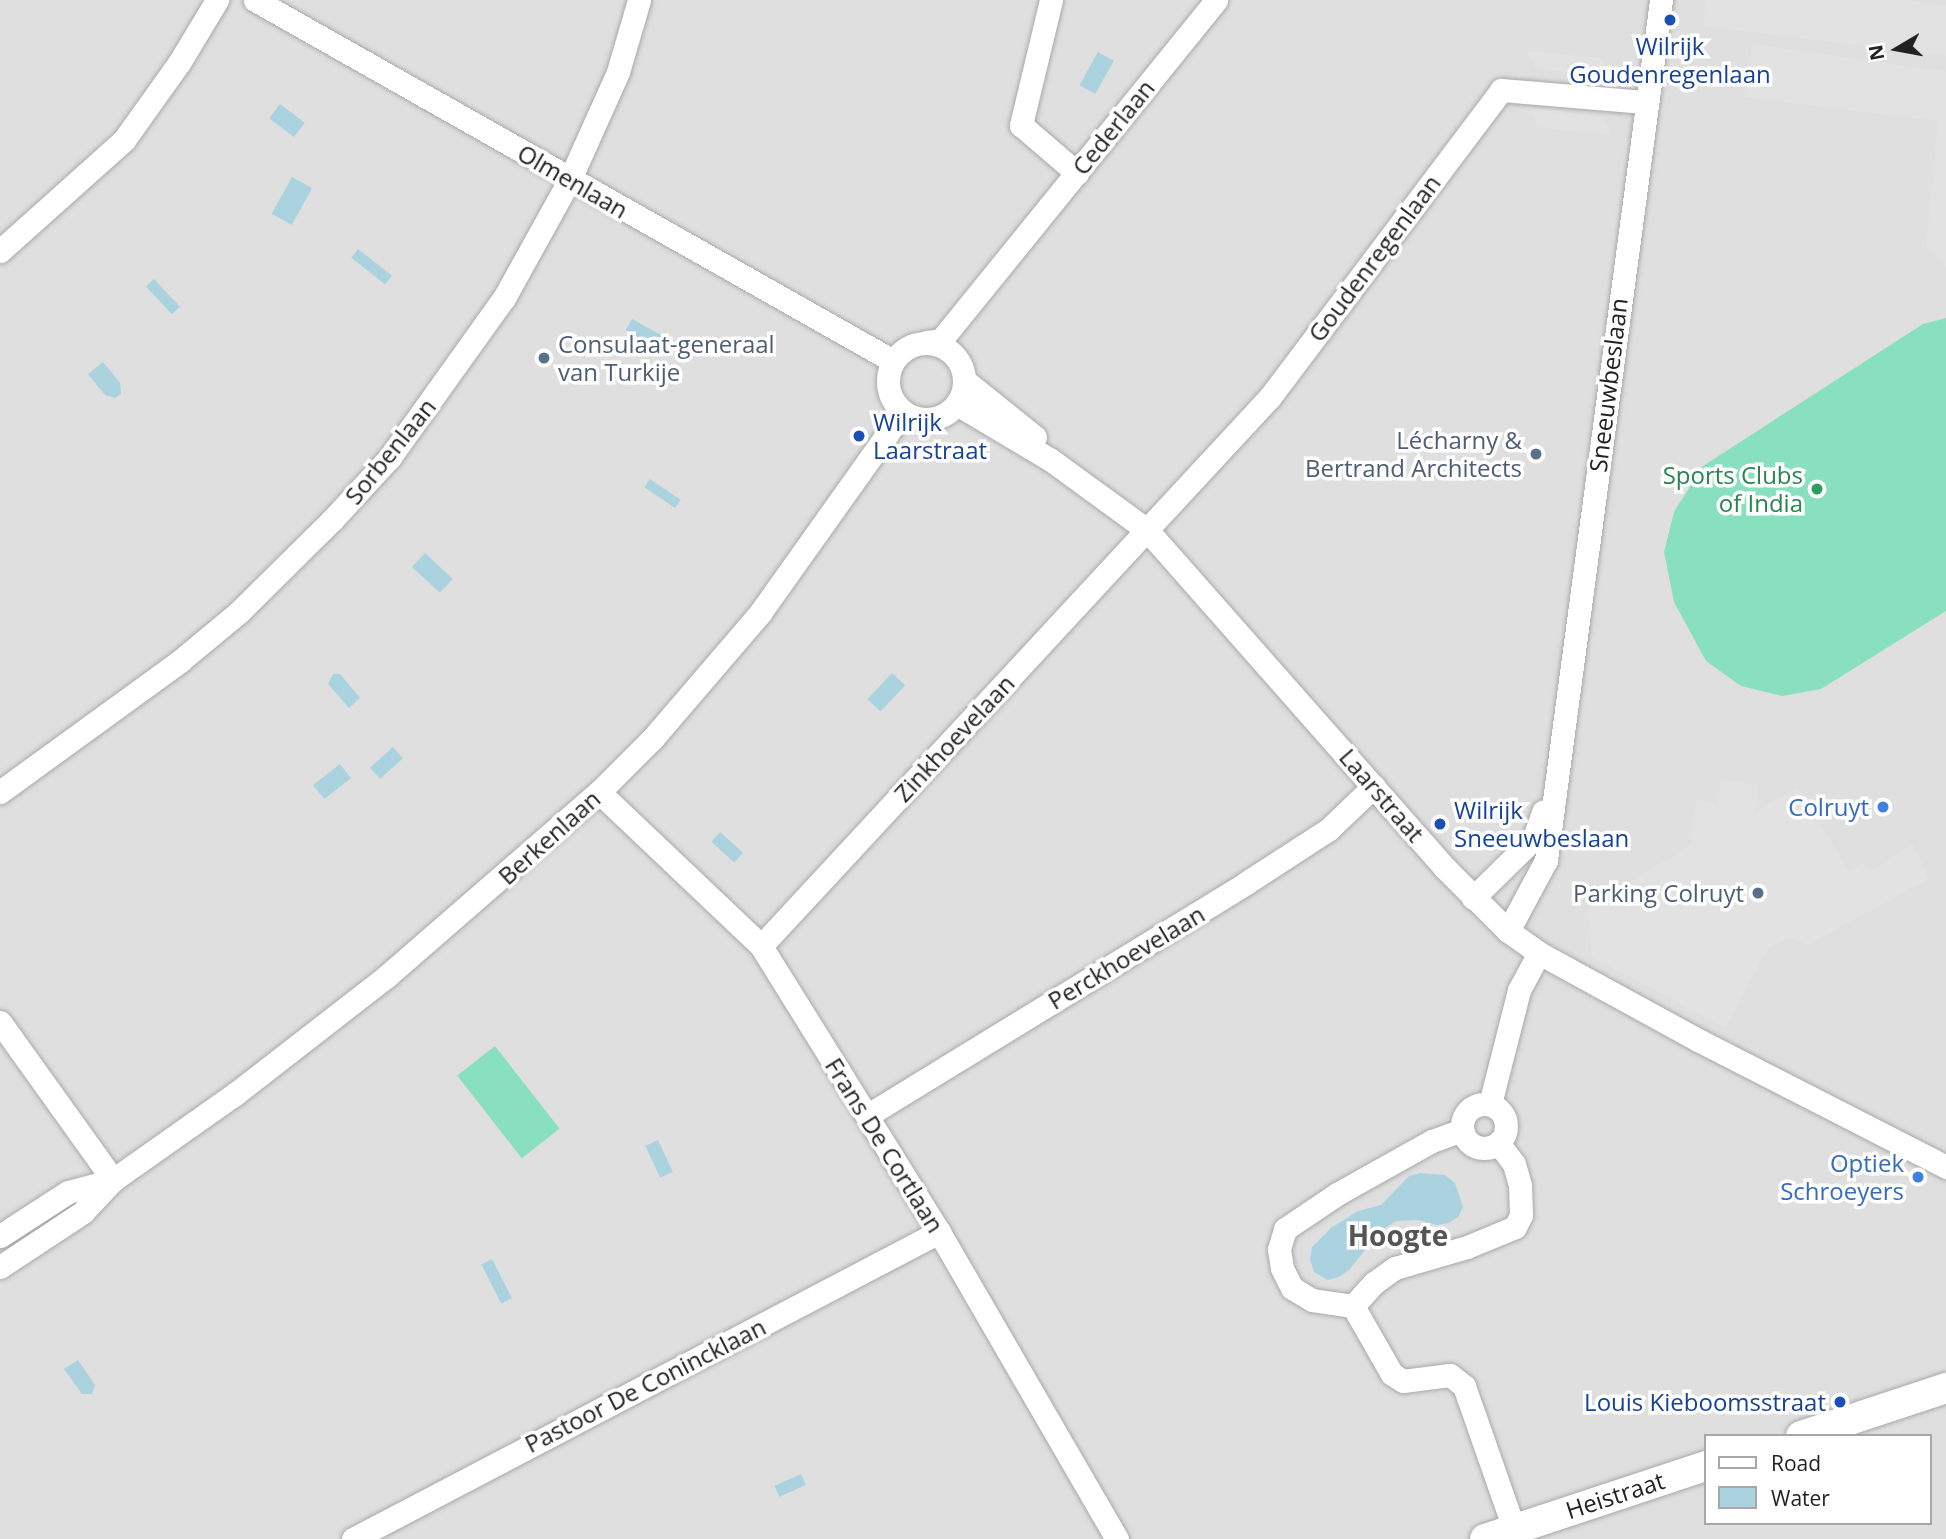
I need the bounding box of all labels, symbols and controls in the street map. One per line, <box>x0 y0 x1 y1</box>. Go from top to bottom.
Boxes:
marker: Wilrijk Goudenregenlaan <box>1662 12 1678 28</box>
north arrow <box>1862 14 1932 84</box>
place label: Wilrijk Goudenregenlaan <box>1569 32 1771 88</box>
text: N <box>1862 43 1890 63</box>
street label: Cederlaan <box>1066 74 1160 180</box>
street label: Olmenlaan <box>513 138 633 224</box>
street label: Goudenregenlaan <box>1302 169 1446 347</box>
street label: Sneeuwbeslaan <box>1583 296 1633 474</box>
place label: Consulaat-generaal van Turkije <box>558 330 775 386</box>
marker: Consulaat-generaal van Turkije <box>536 350 552 366</box>
street label: Sorbenlaan <box>339 392 441 510</box>
place label: Wilrijk Laarstraat <box>873 408 987 464</box>
place label: Lécharny & Bertrand Architects <box>1305 426 1522 482</box>
marker: Wilrijk Laarstraat <box>851 428 867 444</box>
marker: Lécharny & Bertrand Architects <box>1528 446 1544 462</box>
place label: Sports Clubs of India <box>1663 461 1803 517</box>
marker: Sports Clubs of India <box>1809 481 1825 497</box>
street label: Zinkhoevelaan <box>888 669 1020 807</box>
street label: Laarstraat <box>1334 743 1430 847</box>
street label: Berkenlaan <box>492 784 606 890</box>
place label: Colruyt <box>1788 793 1869 821</box>
place label: Wilrijk Sneeuwbeslaan <box>1454 796 1629 852</box>
marker: Colruyt <box>1875 799 1891 815</box>
marker: Wilrijk Sneeuwbeslaan <box>1432 816 1448 832</box>
place label: Parking Colruyt <box>1573 879 1744 907</box>
marker: Parking Colruyt <box>1750 885 1766 901</box>
street label: Perckhoevelaan <box>1043 899 1209 1015</box>
street label: Frans De Cortlaan <box>820 1052 950 1238</box>
place label: Optiek Schroeyers <box>1780 1149 1904 1205</box>
marker: Optiek Schroeyers <box>1910 1169 1926 1185</box>
district label: Hoogte <box>1348 1218 1448 1252</box>
street label: Pastoor De Conincklaan <box>520 1312 770 1458</box>
place label: Louis Kieboomsstraat <box>1584 1388 1826 1416</box>
marker: Louis Kieboomsstraat <box>1832 1394 1848 1410</box>
legend <box>1704 1434 1932 1525</box>
text: Road <box>1771 1449 1821 1477</box>
street label: Heistraat <box>1562 1466 1668 1524</box>
text: Water <box>1771 1484 1830 1512</box>

